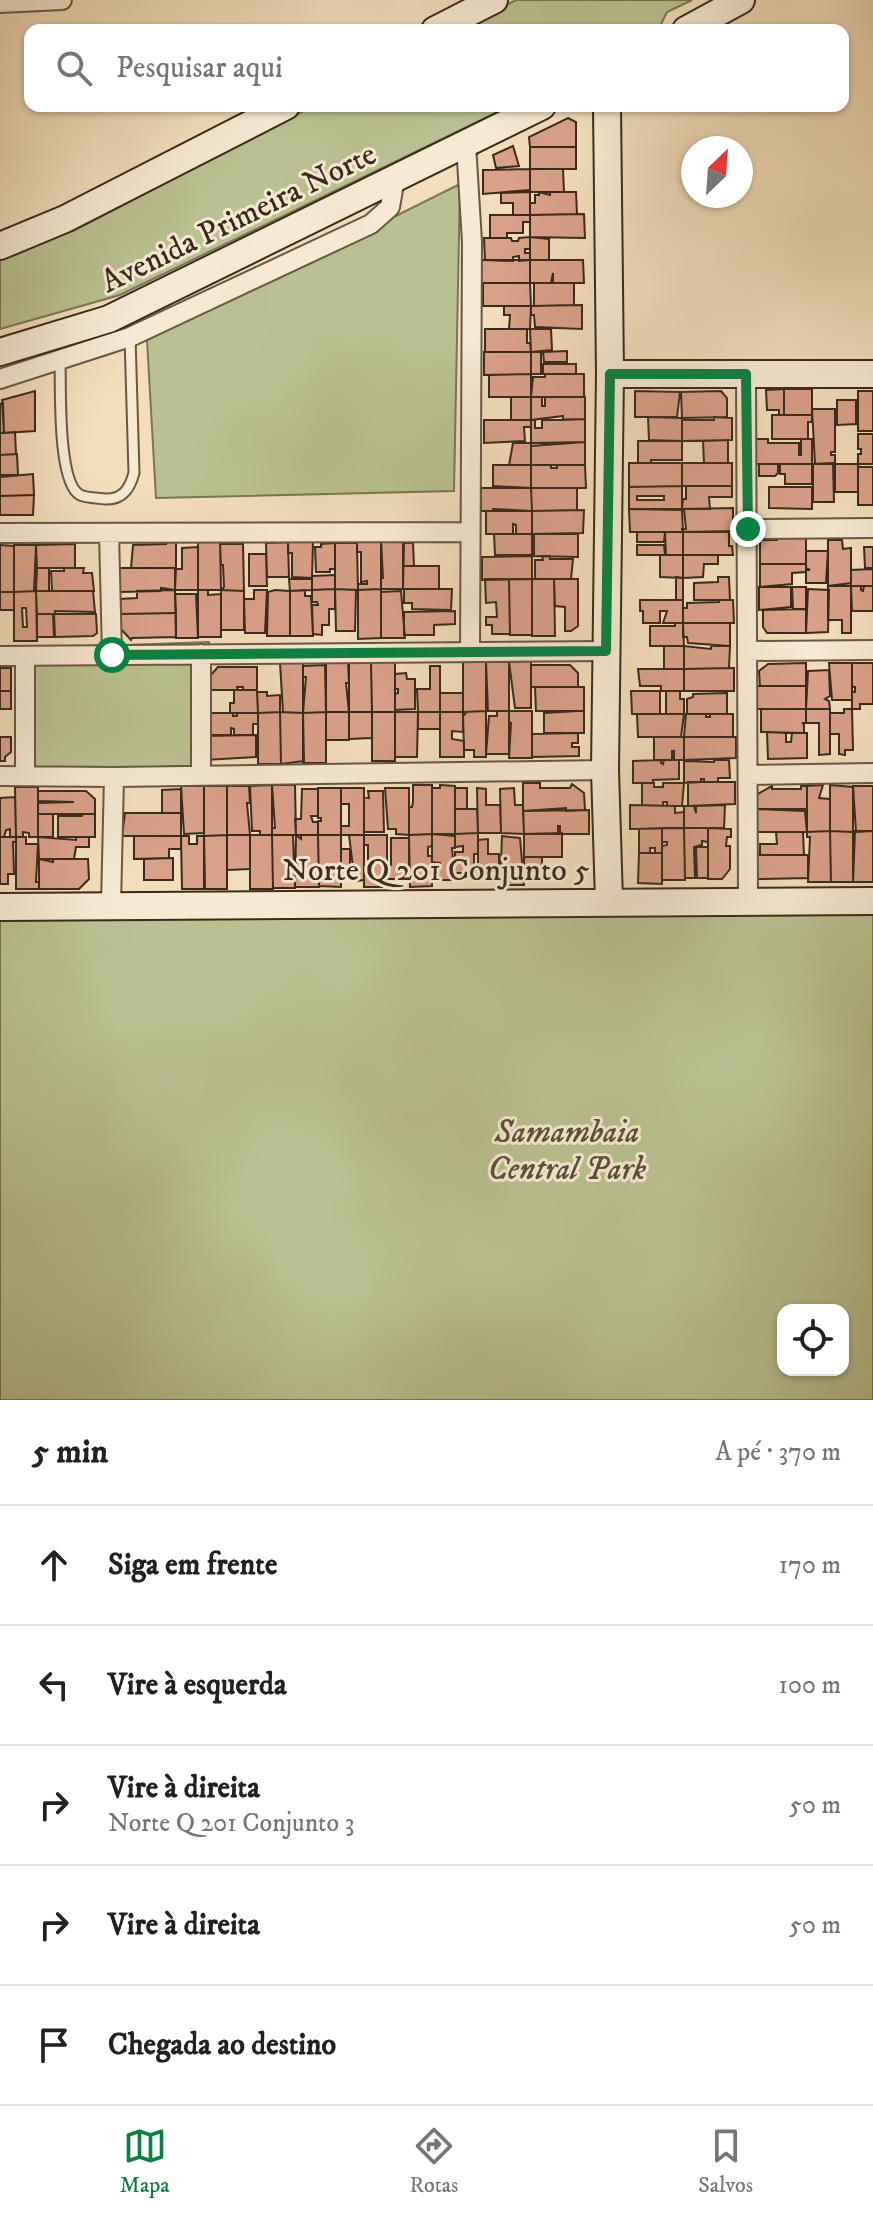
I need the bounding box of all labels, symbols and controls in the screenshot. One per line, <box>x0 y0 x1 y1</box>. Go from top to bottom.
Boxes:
search box <box>24 24 849 112</box>
icon: search <box>52 46 96 90</box>
text: Pesquisar aqui <box>116 50 283 87</box>
street label: Avenida Primeira Norte <box>95 135 383 303</box>
north arrow <box>681 136 753 208</box>
route end <box>730 511 766 547</box>
route start <box>94 637 130 673</box>
street label: Norte Q 201 Conjunto 5 <box>282 851 590 891</box>
park label: Samambaia Central Park <box>488 1113 647 1190</box>
map controls <box>777 1304 849 1376</box>
button: locate <box>777 1304 849 1376</box>
text: 5 min <box>32 1431 108 1473</box>
text: A pé · 370 m <box>715 1436 841 1469</box>
icon: ahead <box>32 1543 76 1587</box>
text: Siga em frente <box>108 1547 277 1584</box>
text: 170 m <box>779 1549 841 1582</box>
icon: left <box>32 1663 76 1707</box>
text: Vire à esquerda <box>108 1667 287 1704</box>
text: 100 m <box>778 1669 841 1702</box>
text: Vire à direita <box>108 1770 260 1807</box>
icon: right <box>32 1783 76 1827</box>
text: 50 m <box>789 1789 841 1822</box>
text: Norte Q 201 Conjunto 3 <box>108 1807 354 1840</box>
icon: right <box>32 1903 76 1947</box>
text: Vire à direita <box>108 1907 260 1944</box>
text: 50 m <box>789 1909 841 1942</box>
icon: arrive <box>32 2023 76 2067</box>
text: Chegada ao destino <box>108 2027 336 2064</box>
tab: Mapa <box>120 2124 170 2199</box>
tab: Rotas <box>409 2124 458 2199</box>
tab: Salvos <box>698 2124 753 2199</box>

